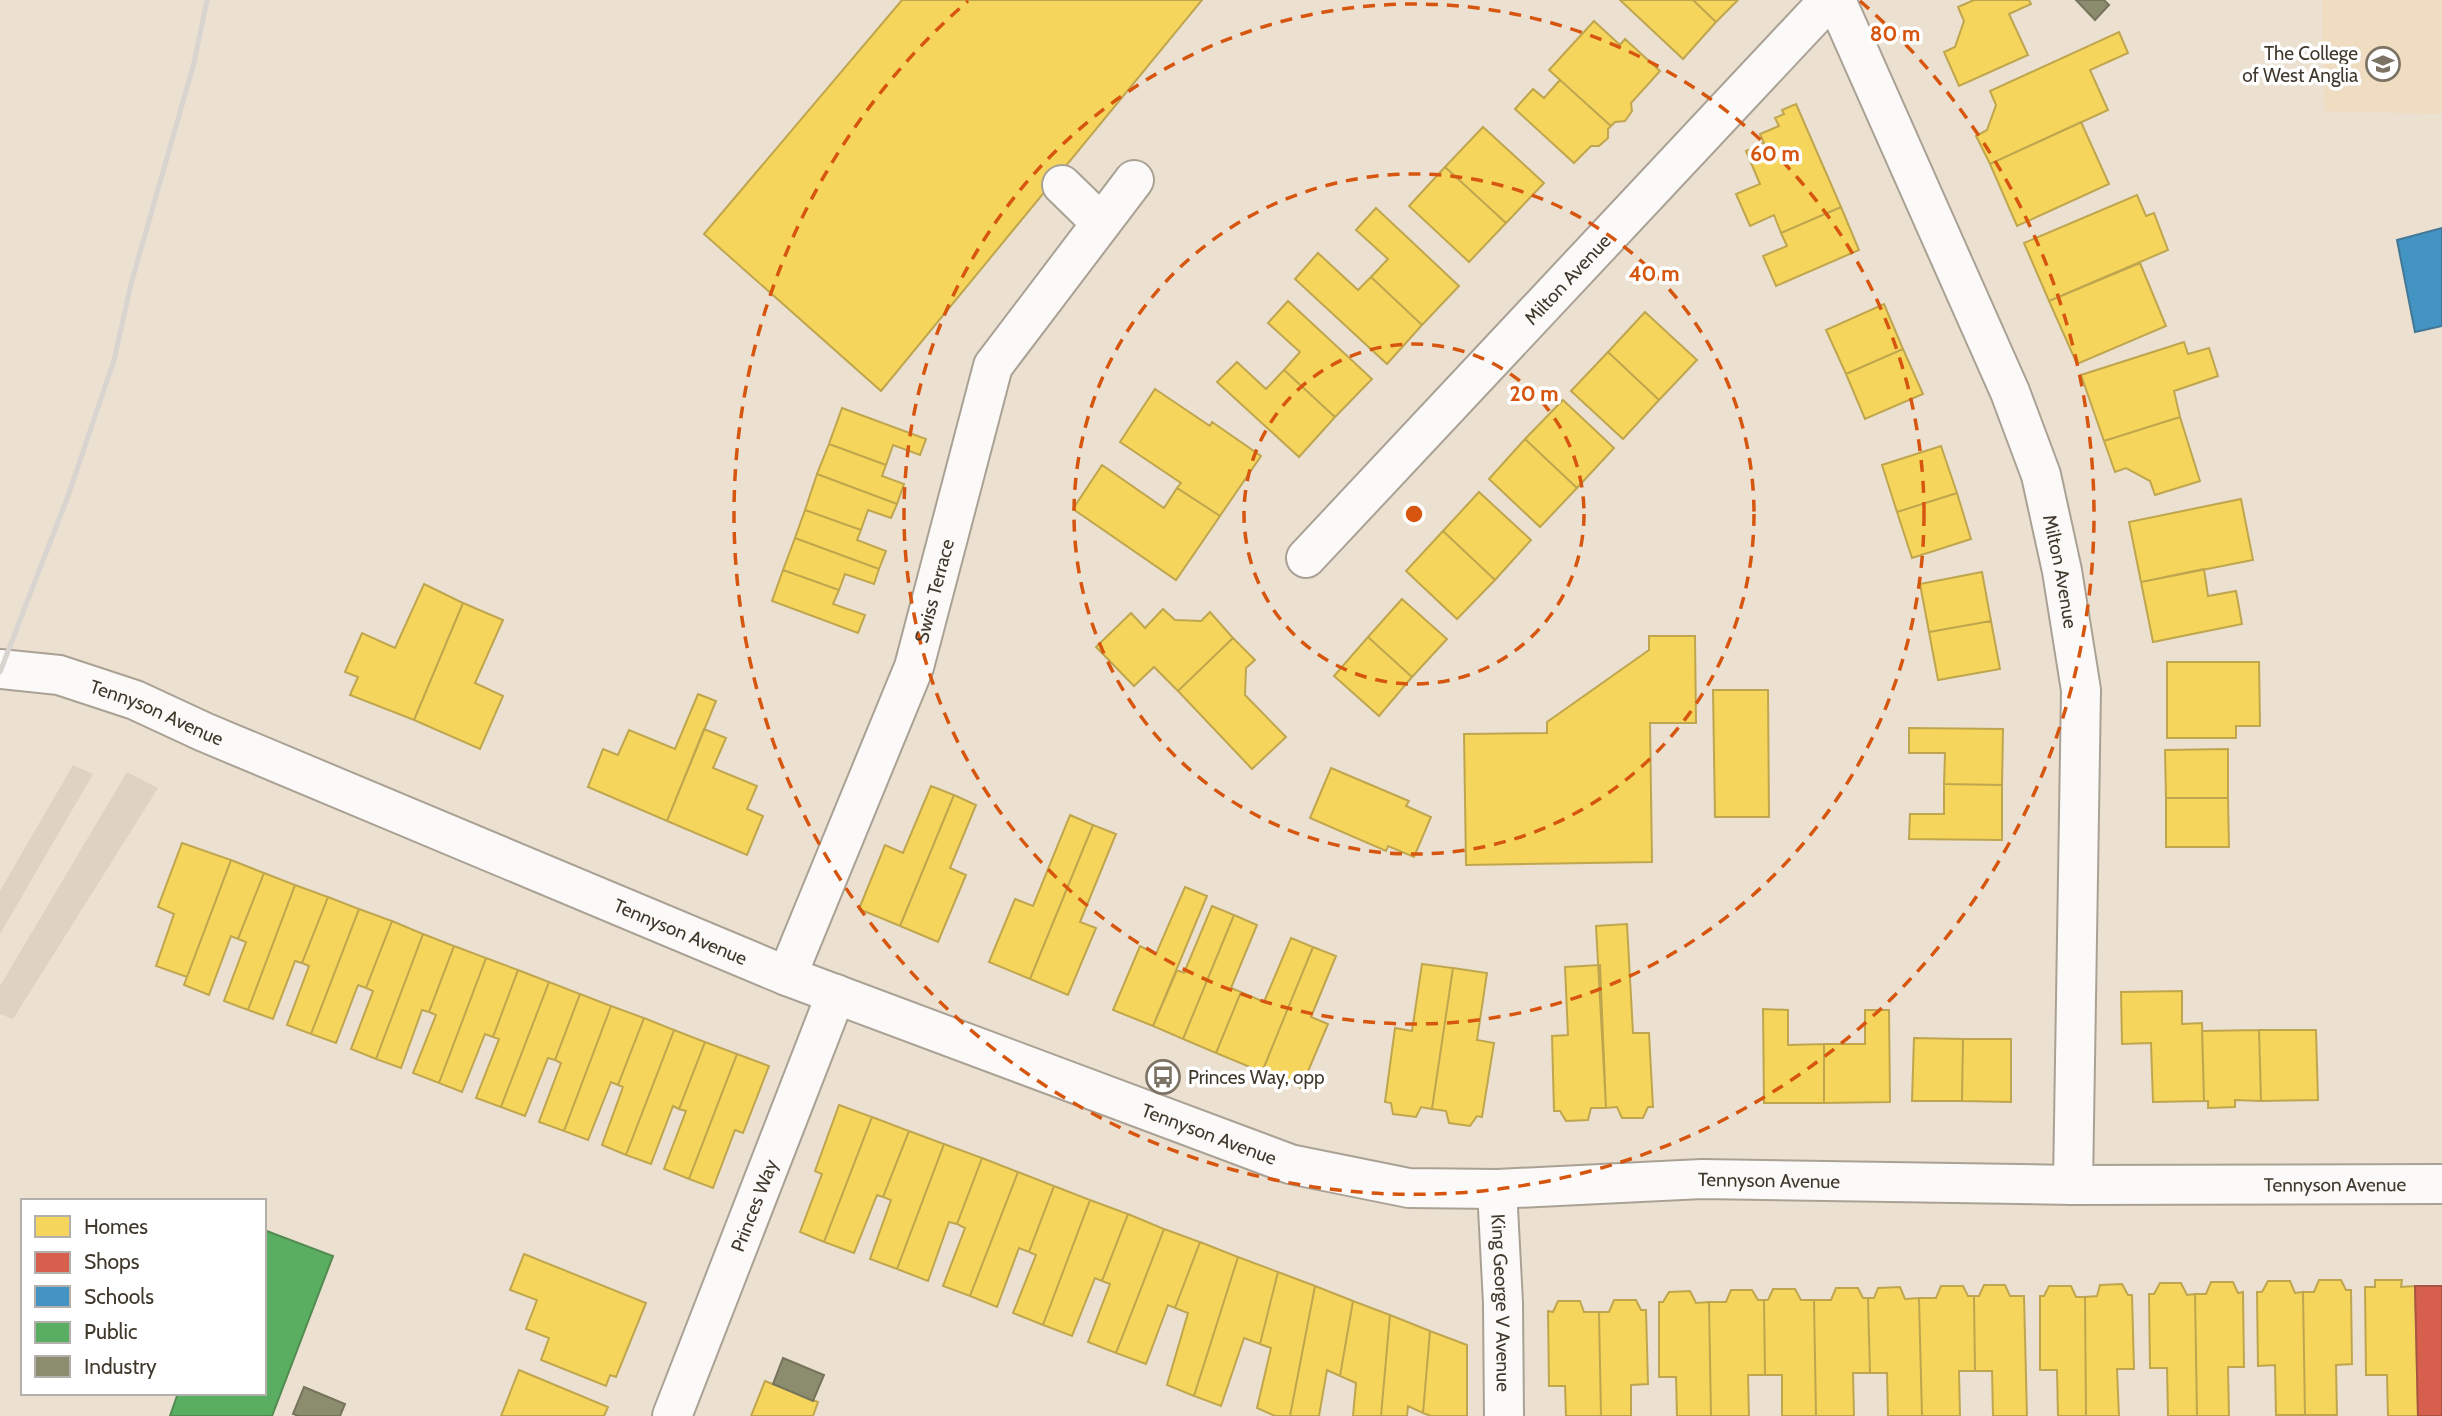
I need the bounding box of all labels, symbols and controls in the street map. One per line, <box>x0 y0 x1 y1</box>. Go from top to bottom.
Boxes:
text: 80 m <box>1870 21 1920 46</box>
place label: The College of West Anglia <box>2242 42 2358 87</box>
school or university icon: The College of West Anglia <box>2364 45 2402 83</box>
text: 60 m <box>1750 141 1800 166</box>
street label: Milton Avenue <box>1520 229 1616 330</box>
text: 40 m <box>1629 261 1679 286</box>
text: 20 m <box>1510 381 1558 406</box>
centre of rings <box>1402 502 1426 526</box>
street label: Milton Avenue <box>2038 512 2082 631</box>
street label: Swiss Terrace <box>910 536 959 645</box>
street label: Tennyson Avenue <box>87 675 227 751</box>
street label: Tennyson Avenue <box>610 894 751 970</box>
bus stop icon: Princes Way, opp <box>1144 1058 1182 1096</box>
place label: Princes Way, opp <box>1188 1066 1325 1089</box>
street label: Tennyson Avenue <box>1138 1099 1280 1170</box>
street label: Princes Way <box>726 1156 783 1255</box>
street label: Tennyson Avenue <box>1698 1168 1841 1193</box>
street label: Tennyson Avenue <box>2264 1173 2406 1196</box>
legend <box>21 1199 266 1395</box>
street label: King George V Avenue <box>1486 1213 1515 1392</box>
text: Homes <box>84 1214 148 1239</box>
text: Shops <box>84 1249 140 1274</box>
text: Schools <box>84 1284 154 1309</box>
text: Public <box>84 1319 138 1344</box>
text: Industry <box>84 1354 157 1379</box>

